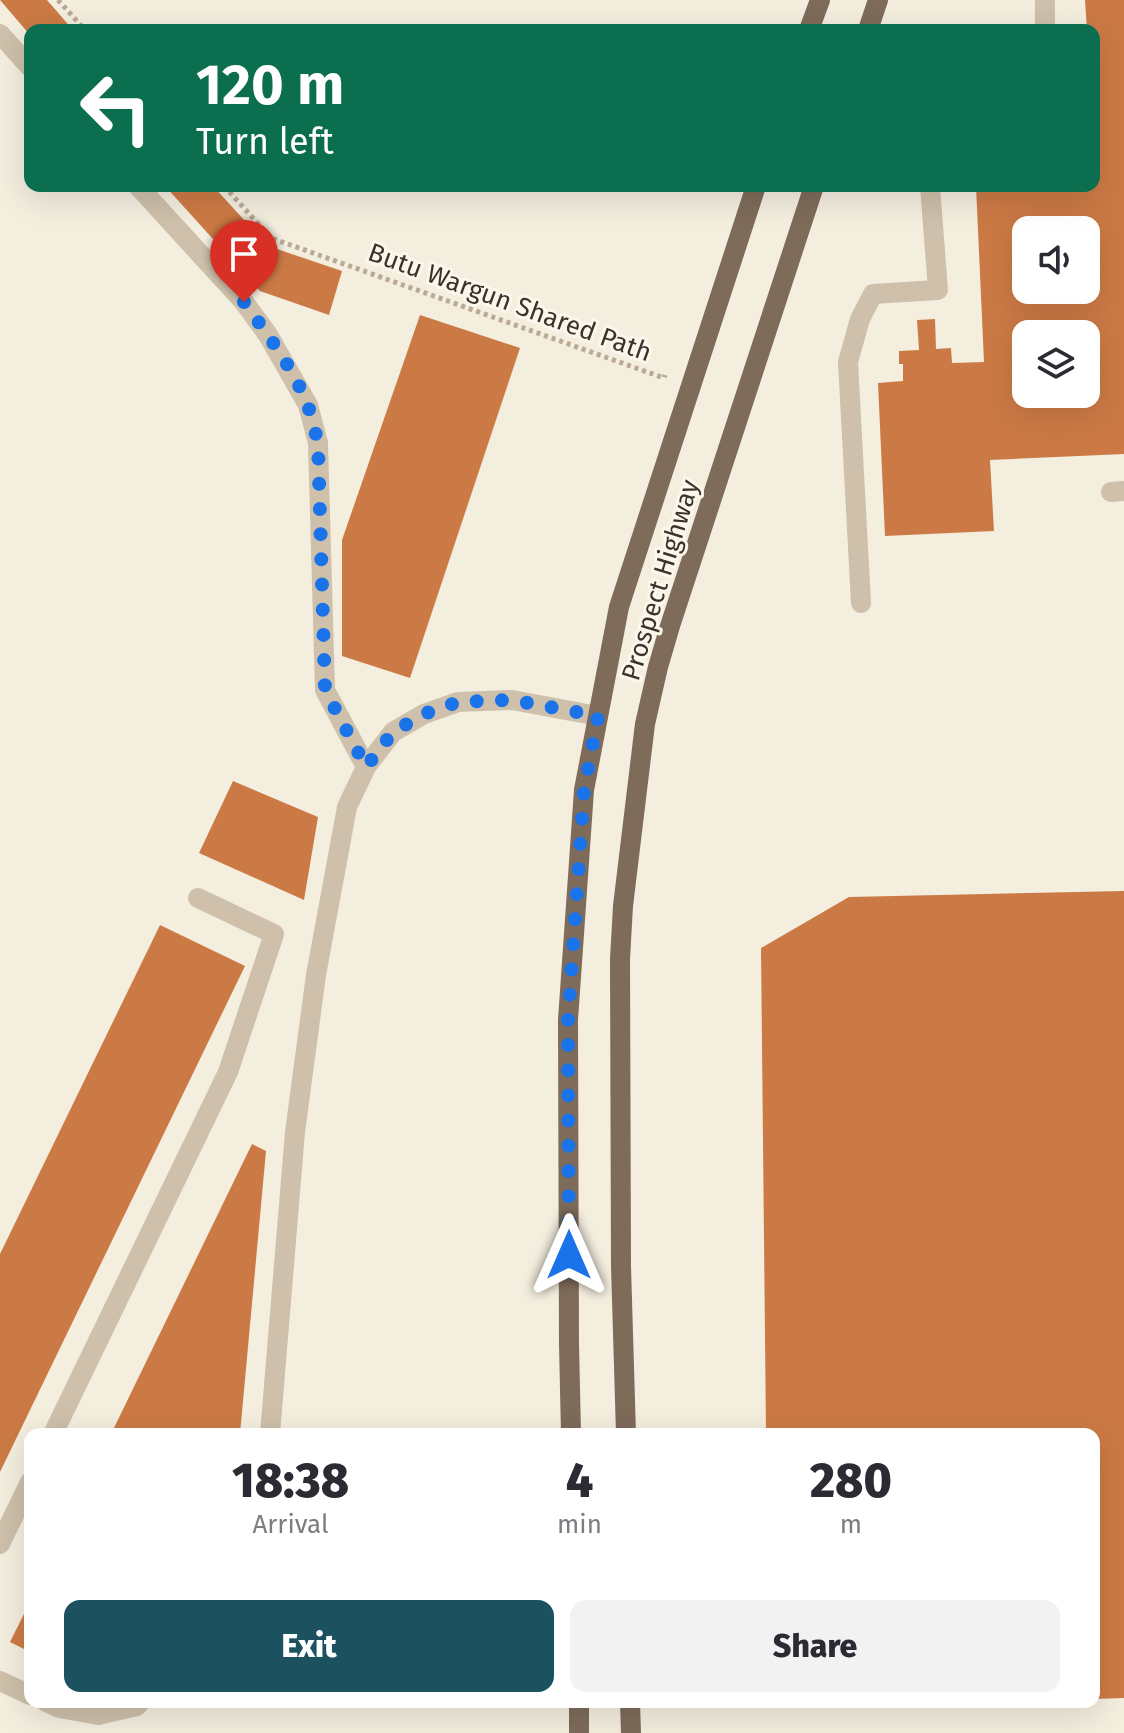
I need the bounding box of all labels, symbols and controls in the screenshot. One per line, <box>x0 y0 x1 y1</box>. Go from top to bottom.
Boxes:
text: 120 m <box>196 52 344 119</box>
icon: left <box>64 56 168 160</box>
text: Turn left <box>196 120 334 164</box>
map controls <box>1012 216 1100 408</box>
button: sound <box>1012 216 1100 304</box>
pin <box>210 220 278 302</box>
icon: arrive <box>222 232 266 276</box>
street label: Butu Wargun Shared Path <box>364 237 656 368</box>
button: layers <box>1012 320 1100 408</box>
street label: Prospect Highway <box>615 476 706 684</box>
position arrow <box>527 1213 611 1297</box>
text: 18:38 <box>232 1452 349 1510</box>
text: 4 <box>566 1452 593 1510</box>
text: 280 <box>810 1452 892 1510</box>
text: Arrival <box>252 1509 329 1540</box>
text: min <box>557 1509 602 1540</box>
text: m <box>840 1509 862 1540</box>
button: Exit <box>64 1600 554 1692</box>
button: Share <box>570 1600 1060 1692</box>

